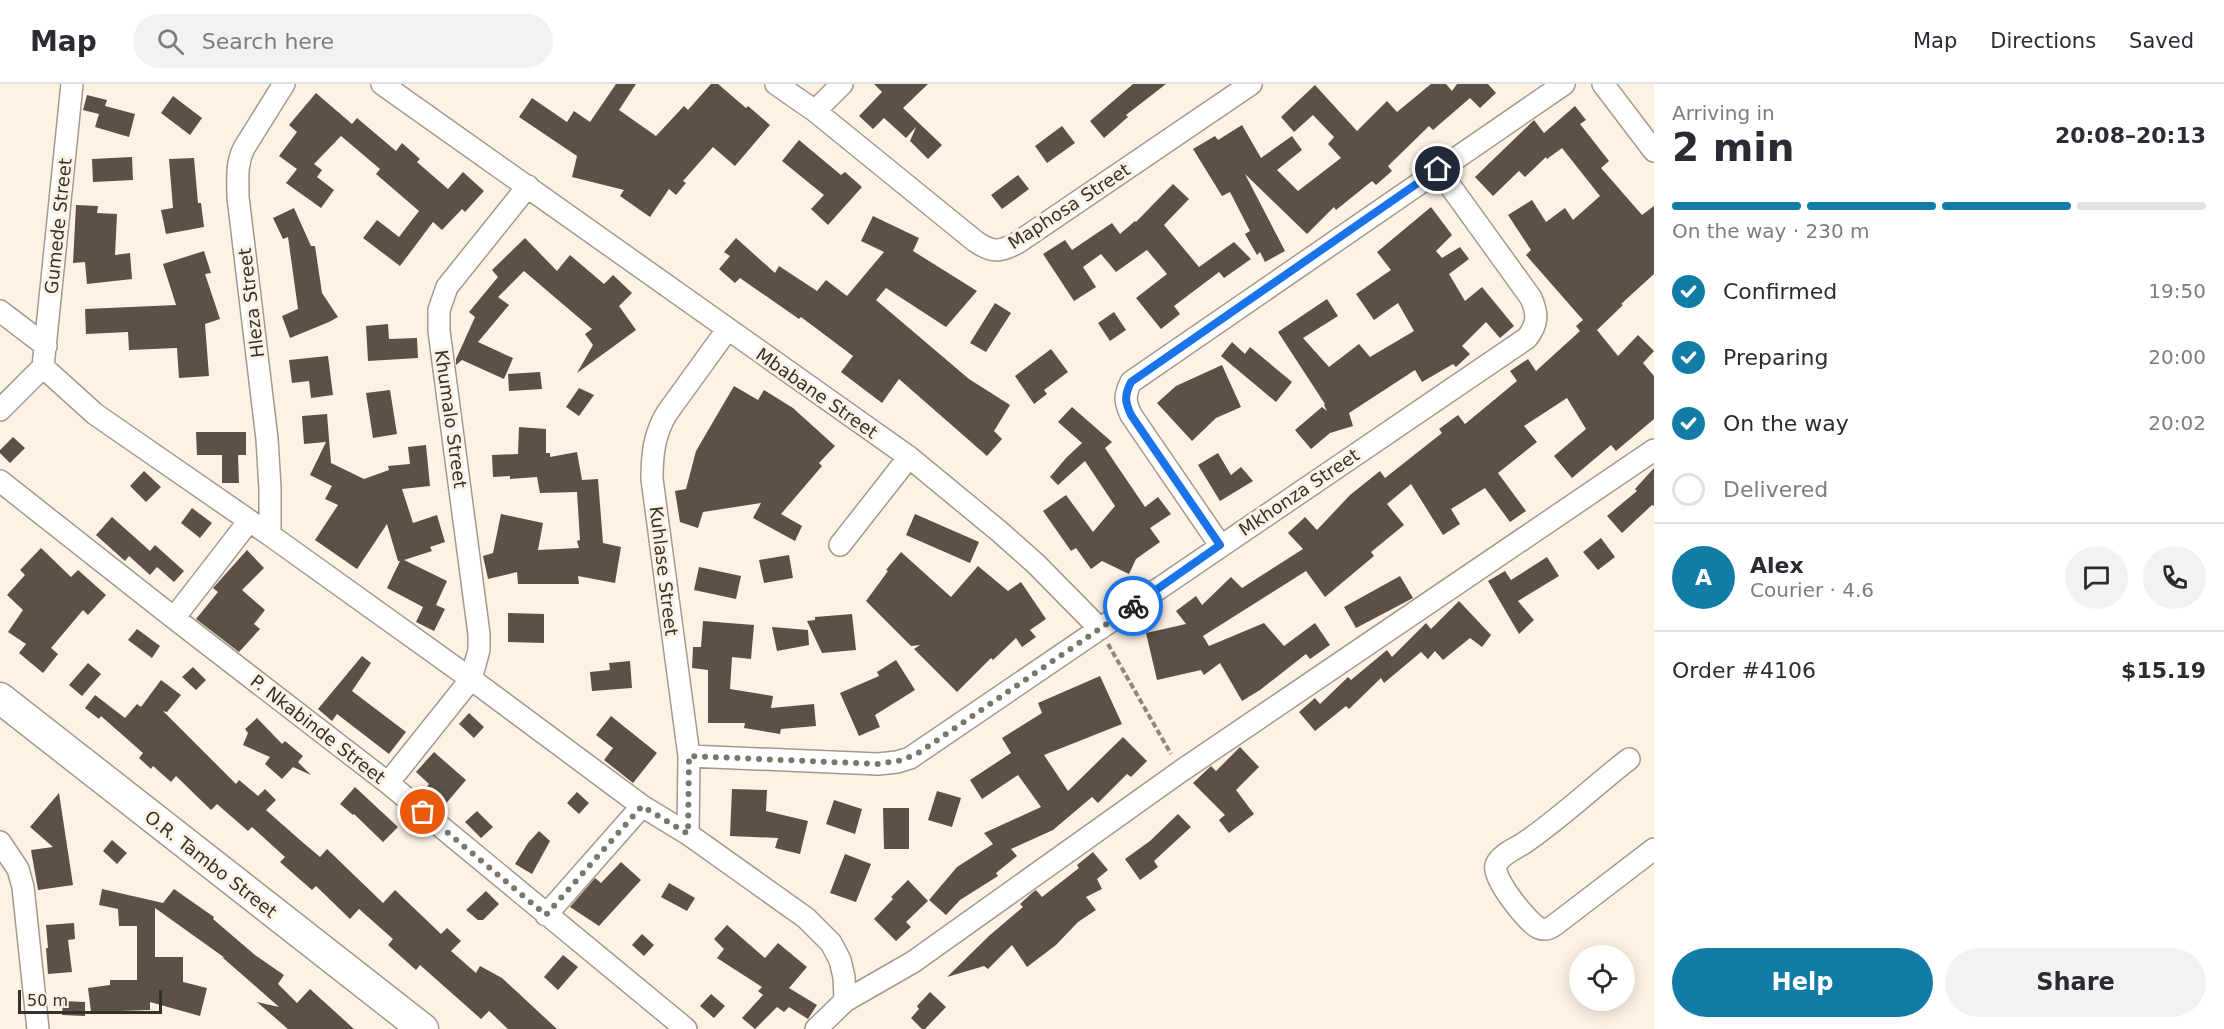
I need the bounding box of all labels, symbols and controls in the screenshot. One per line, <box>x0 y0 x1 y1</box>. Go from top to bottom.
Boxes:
search box <box>133 14 553 68</box>
text: Map <box>30 25 97 58</box>
icon: search <box>154 25 187 58</box>
text: Search here <box>202 29 334 54</box>
text: Map <box>1913 29 1957 53</box>
text: Directions <box>1990 29 2096 53</box>
text: Saved <box>2129 29 2194 53</box>
text: Arriving in <box>1672 101 1775 125</box>
text: 20:08–20:13 <box>2055 123 2206 148</box>
text: 2 min <box>1672 125 1794 170</box>
pin <box>1412 143 1463 194</box>
icon: home <box>1421 152 1454 185</box>
street label: Gumede Street <box>40 157 76 295</box>
street label: Maphosa Street <box>1004 159 1134 253</box>
text: On the way · 230 m <box>1672 219 1870 243</box>
street label: Hleza Street <box>234 247 268 359</box>
icon: check <box>1672 275 1705 308</box>
text: Confirmed <box>1723 279 1837 304</box>
text: 19:50 <box>2148 279 2206 303</box>
icon: check <box>1672 341 1705 374</box>
street label: Mbabane Street <box>752 343 882 443</box>
text: Preparing <box>1723 345 1829 370</box>
text: 20:00 <box>2148 345 2206 369</box>
street label: Khumalo Street <box>431 348 471 490</box>
icon: check <box>1672 407 1705 440</box>
text: On the way <box>1723 411 1849 436</box>
text: 20:02 <box>2148 411 2206 435</box>
street label: Mkhonza Street <box>1235 444 1363 540</box>
text: Delivered <box>1723 477 1828 502</box>
street label: Kuhlase Street <box>646 505 682 637</box>
button: chat <box>2065 546 2128 609</box>
button: phone <box>2143 546 2206 609</box>
text: Alex <box>1750 553 1804 578</box>
text: A <box>1695 565 1712 590</box>
courier <box>1103 576 1163 636</box>
text: Courier · 4.6 <box>1750 578 1874 602</box>
icon: bike <box>1117 590 1150 623</box>
text: Order #4106 <box>1672 658 1816 683</box>
text: $15.19 <box>2121 658 2206 683</box>
street label: P. Nkabinde Street <box>247 670 389 788</box>
pin <box>397 786 448 837</box>
icon: bag <box>406 795 439 828</box>
street label: O.R. Tambo Street <box>141 806 281 922</box>
map controls <box>1569 945 1635 1011</box>
button: locate <box>1569 945 1635 1011</box>
button: Help <box>1672 948 1933 1017</box>
button: Share <box>1945 948 2206 1017</box>
scale bar <box>18 987 162 1014</box>
text: 50 m <box>27 991 68 1010</box>

